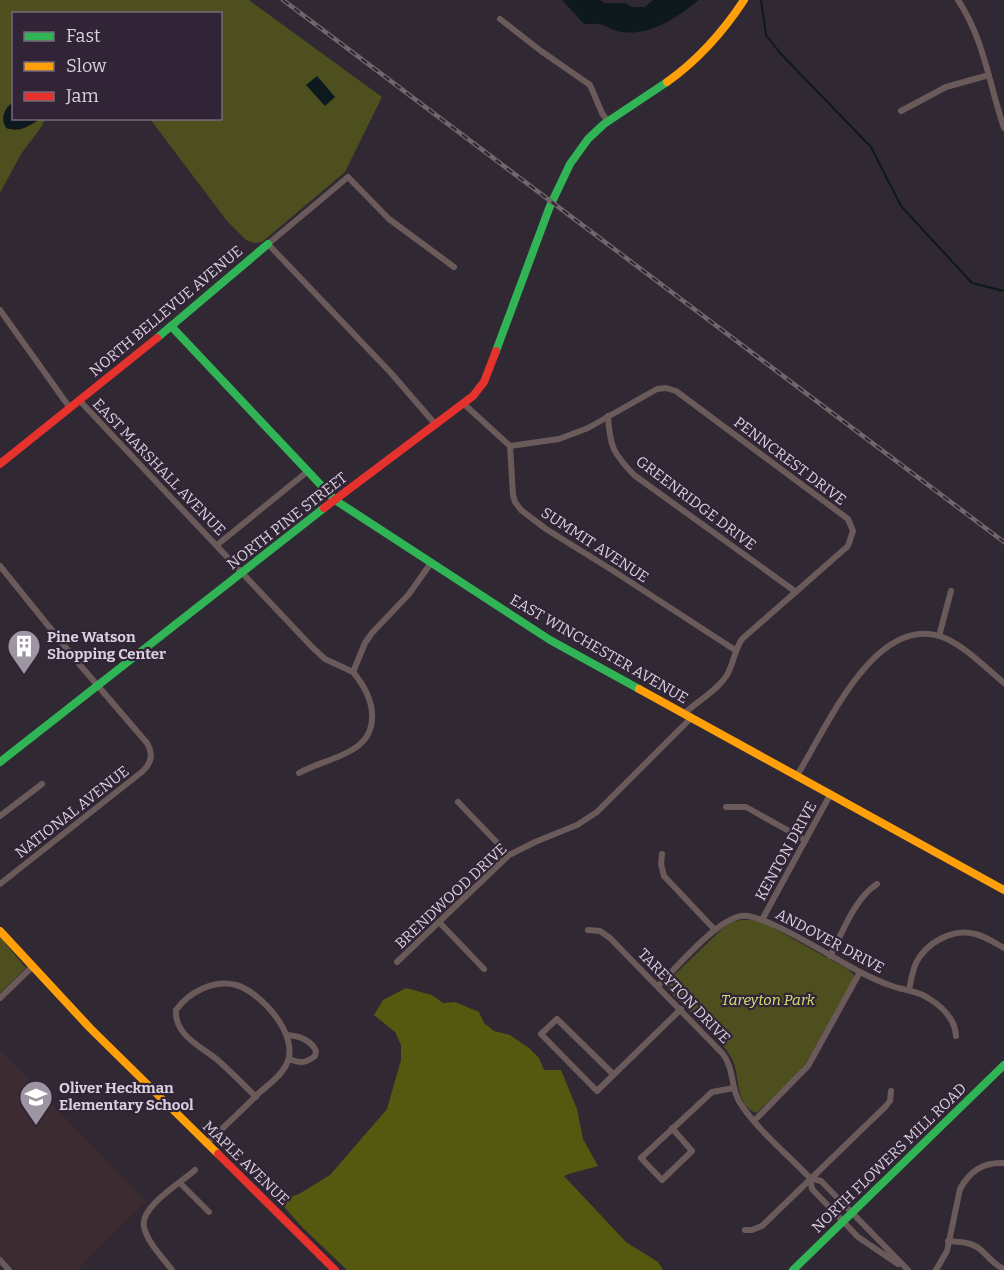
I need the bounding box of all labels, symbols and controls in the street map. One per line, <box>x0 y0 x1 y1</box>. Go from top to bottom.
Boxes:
legend <box>12 12 222 120</box>
text: Fast <box>66 25 101 47</box>
text: Slow <box>66 55 107 77</box>
text: Jam <box>65 85 99 107</box>
street label: NORTH BELLEVUE AVENUE <box>86 242 246 380</box>
street label: EAST MARSHALL AVENUE <box>89 395 229 539</box>
street label: PENNCREST DRIVE <box>730 413 850 509</box>
street label: GREENRIDGE DRIVE <box>632 452 760 554</box>
street label: NORTH PINE STREET <box>223 468 351 574</box>
street label: SUMMIT AVENUE <box>538 504 652 586</box>
street label: EAST WINCHESTER AVENUE <box>507 591 691 707</box>
building icon: Pine Watson Shopping Center <box>6 628 42 675</box>
place label: Pine Watson Shopping Center <box>47 628 166 663</box>
street label: NATIONAL AVENUE <box>12 762 132 862</box>
street label: KENTON DRIVE <box>751 798 821 904</box>
street label: BRENDWOOD DRIVE <box>391 840 511 952</box>
street label: ANDOVER DRIVE <box>773 905 887 977</box>
street label: TAREYTON DRIVE <box>634 945 734 1047</box>
park label: Tareyton Park <box>721 991 816 1009</box>
school or university icon: Oliver Heckman Elementary School <box>18 1079 54 1126</box>
place label: Oliver Heckman Elementary School <box>59 1079 194 1114</box>
street label: NORTH FLOWERS MILL ROAD <box>808 1079 970 1237</box>
street label: MAPLE AVENUE <box>199 1117 293 1209</box>

